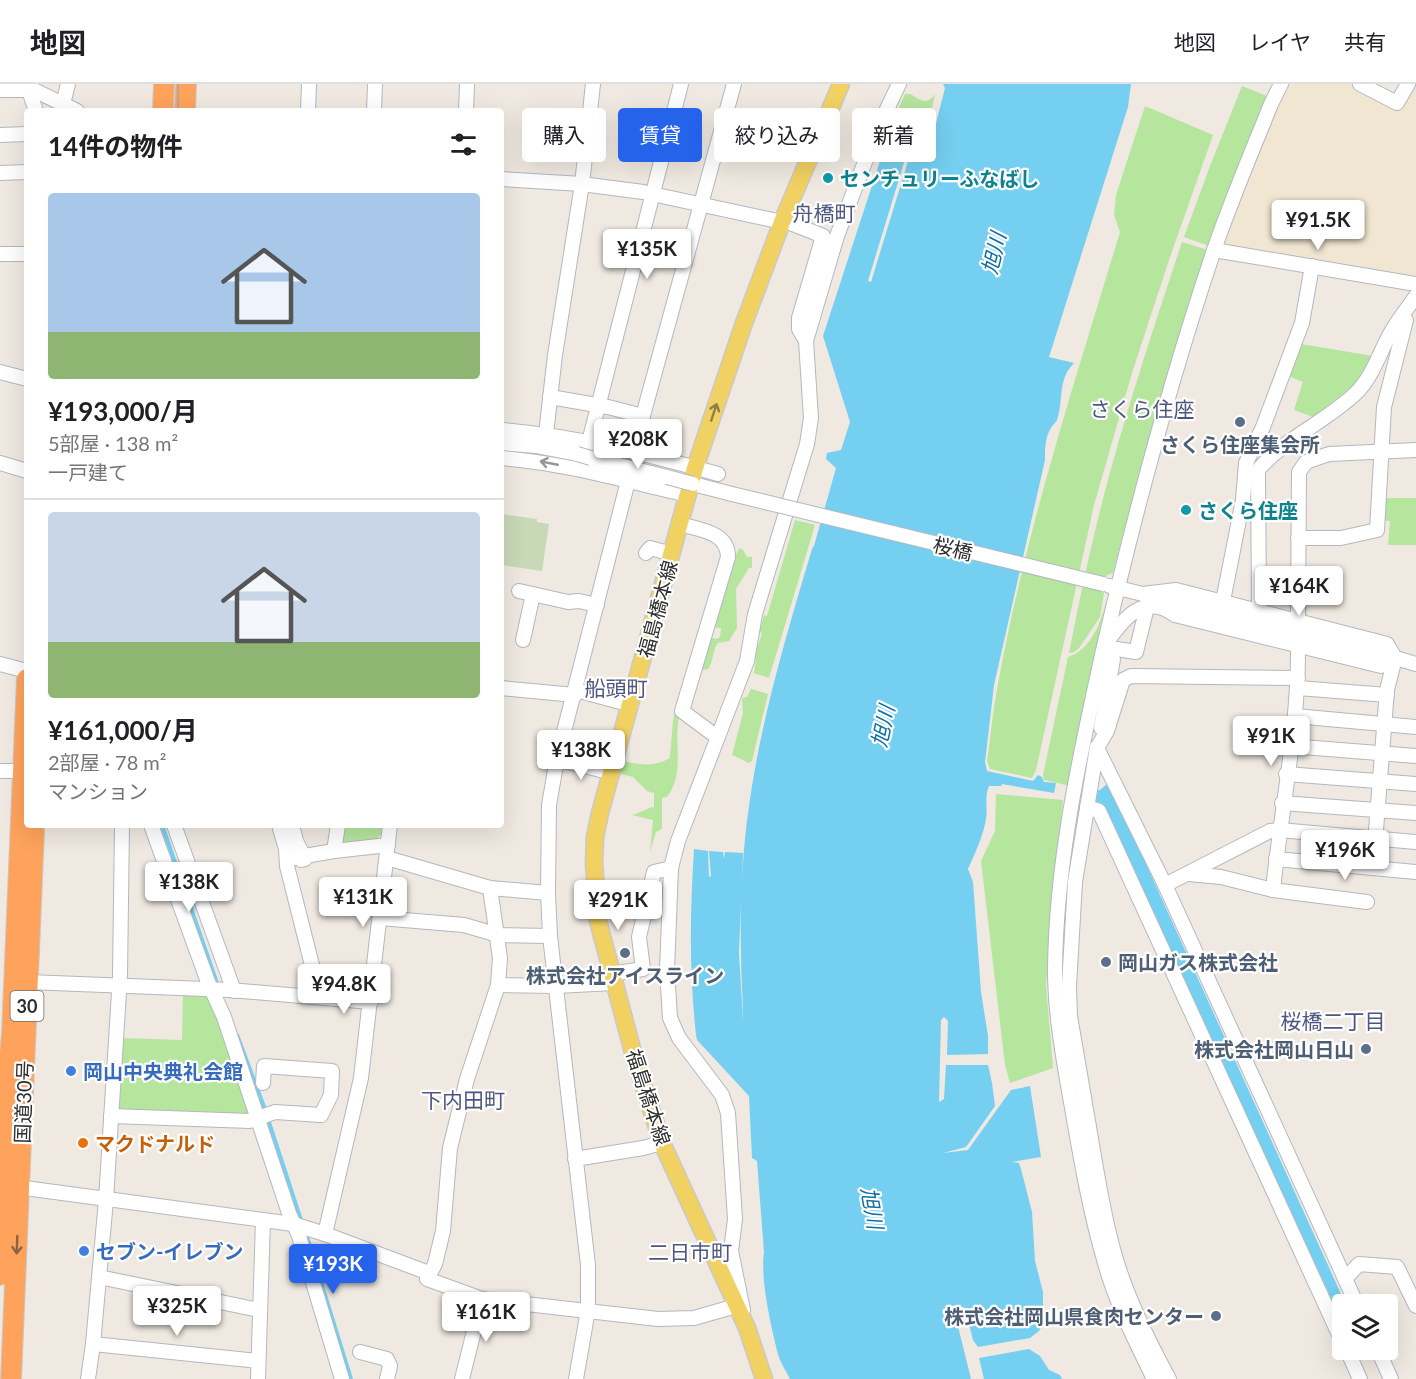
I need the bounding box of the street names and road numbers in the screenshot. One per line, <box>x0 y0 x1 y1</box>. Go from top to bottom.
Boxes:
street label: 桜橋 <box>931 532 975 564</box>
street label: 福島橋本線 <box>632 558 682 660</box>
road number: 30 <box>10 991 44 1021</box>
street label: 福島橋本線 <box>622 1046 676 1148</box>
street label: 国道30号 <box>10 1060 36 1144</box>

